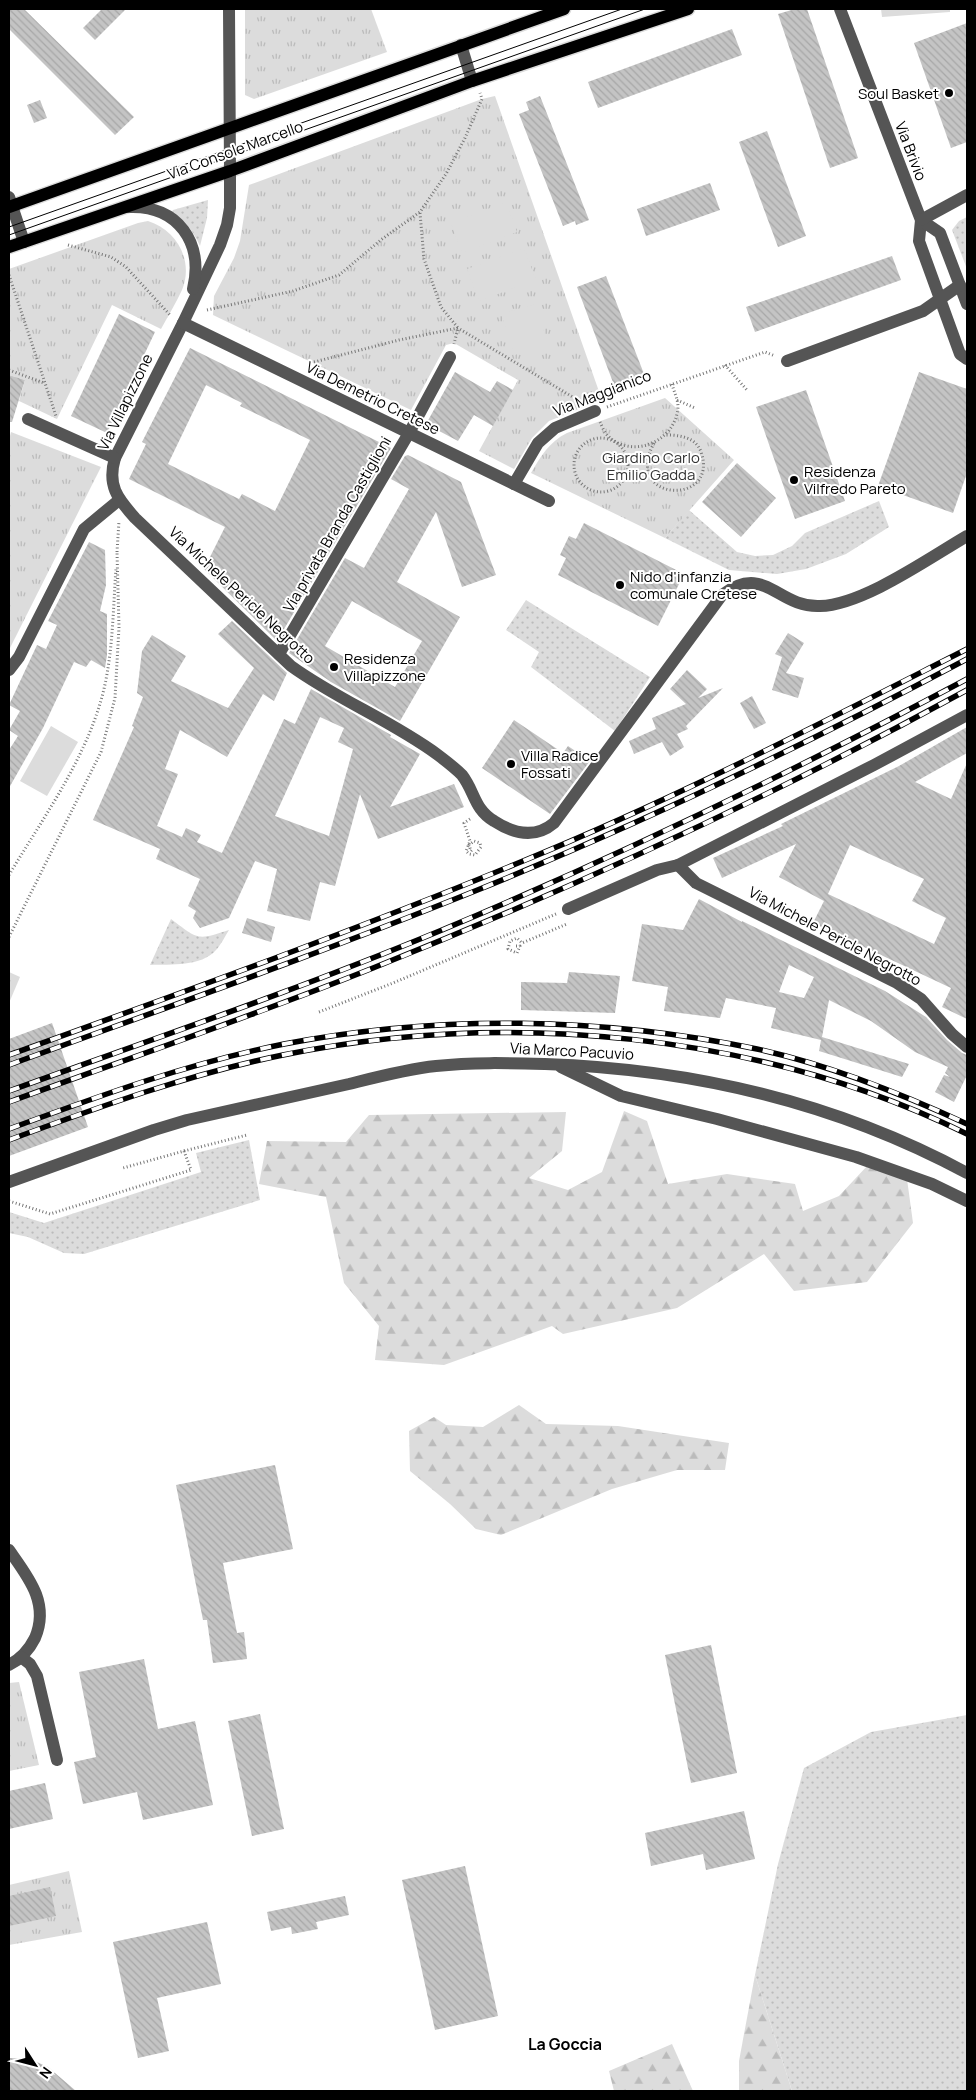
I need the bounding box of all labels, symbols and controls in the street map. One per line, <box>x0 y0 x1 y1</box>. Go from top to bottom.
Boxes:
place label: Soul Basket <box>858 83 939 104</box>
marker: Soul Basket <box>943 87 955 99</box>
street label: Via Console Marcello <box>164 116 306 184</box>
street label: Via Brivio <box>890 118 932 184</box>
street label: Via Villapizzone <box>92 350 158 454</box>
street label: Via Demetrio Cretese <box>303 356 444 440</box>
street label: Via Maggianico <box>550 365 654 421</box>
street label: Via privata Branda Castiglioni <box>278 432 396 616</box>
park label: Giardino Carlo Emilio Gadda <box>602 447 700 485</box>
place label: Residenza Vilfredo Pareto <box>804 461 906 499</box>
marker: Residenza Vilfredo Pareto <box>788 474 800 486</box>
street label: Via Michele Pericle Negrotto <box>164 521 320 669</box>
place label: Nido d'infanzia comunale Cretese <box>630 566 757 604</box>
marker: Nido d'infanzia comunale Cretese <box>614 579 626 591</box>
place label: Residenza Villapizzone <box>344 648 426 686</box>
marker: Residenza Villapizzone <box>328 661 340 673</box>
place label: Villa Radice Fossati <box>521 745 599 783</box>
marker: Villa Radice Fossati <box>505 758 517 770</box>
street label: Via Michele Pericle Negrotto <box>745 881 925 991</box>
street label: Via Marco Pacuvio <box>510 1037 635 1065</box>
district label: La Goccia <box>528 2033 602 2055</box>
north arrow <box>10 2040 60 2090</box>
text: N <box>35 2063 57 2083</box>

